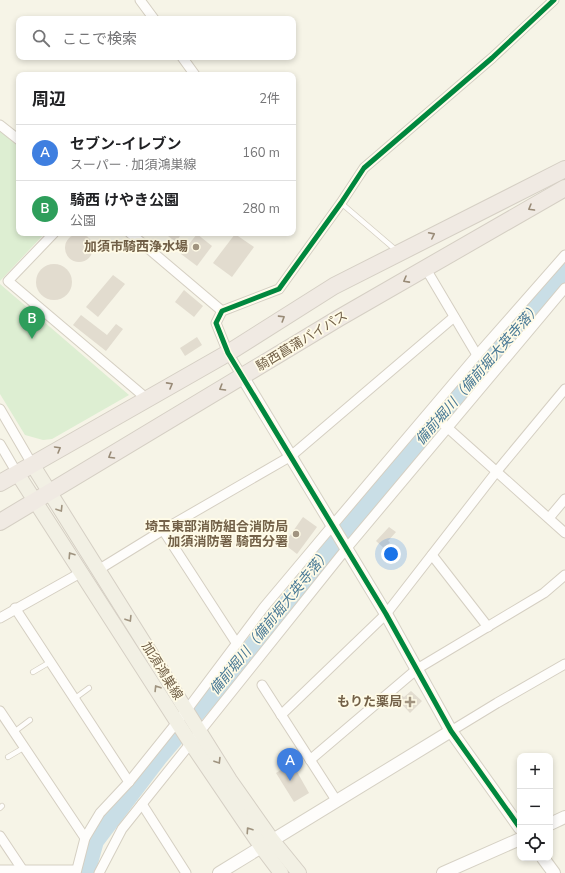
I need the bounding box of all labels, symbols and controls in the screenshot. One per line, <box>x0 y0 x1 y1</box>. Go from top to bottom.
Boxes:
search box <box>16 16 296 60</box>
icon: search <box>30 27 52 49</box>
text: ここで検索 <box>62 29 137 49</box>
text: 周辺 <box>32 88 66 111</box>
text: 2件 <box>259 90 280 108</box>
text: セブン-イレブン <box>70 134 182 154</box>
text: A <box>40 144 50 162</box>
text: 160 m <box>242 144 280 162</box>
text: スーパー · 加須鴻巣線 <box>70 156 197 174</box>
text: 騎西 けやき公園 <box>70 190 179 210</box>
text: B <box>41 200 49 218</box>
text: 280 m <box>242 200 280 218</box>
one-way arrow <box>528 204 535 211</box>
text: 公園 <box>70 212 96 230</box>
one-way arrow <box>428 232 436 240</box>
place label: 加須市騎西浄水場 <box>84 238 188 256</box>
marker: 加須市騎西浄水場 <box>191 242 201 252</box>
one-way arrow <box>403 275 411 282</box>
water label: 備前堀川（備前堀大英寺落） <box>411 299 545 449</box>
pin: B <box>19 306 45 339</box>
street label: 騎西菖蒲バイパス <box>253 307 351 375</box>
one-way arrow <box>278 316 285 323</box>
one-way arrow <box>166 382 174 389</box>
one-way arrow <box>219 384 226 391</box>
one-way arrow <box>54 447 61 454</box>
one-way arrow <box>108 451 115 459</box>
one-way arrow <box>55 505 63 512</box>
place label: 埼玉東部消防組合消防局 加須消防署 騎西分署 <box>145 518 288 551</box>
marker: 埼玉東部消防組合消防局 加須消防署 騎西分署 <box>291 529 301 539</box>
your location <box>381 544 401 564</box>
water label: 備前堀川（備前堀大英寺落） <box>205 545 335 699</box>
one-way arrow <box>69 552 76 559</box>
one-way arrow <box>125 615 132 622</box>
street label: 加須鴻巣線 <box>137 639 187 703</box>
one-way arrow <box>154 685 161 692</box>
place label: もりた薬局 <box>337 693 402 711</box>
marker: もりた薬局 <box>405 697 415 707</box>
pin: A <box>277 748 303 781</box>
map controls <box>517 753 553 861</box>
button: + <box>517 753 553 789</box>
one-way arrow <box>213 756 220 763</box>
button: − <box>517 789 553 825</box>
button: locate <box>517 825 553 861</box>
one-way arrow <box>247 828 254 835</box>

